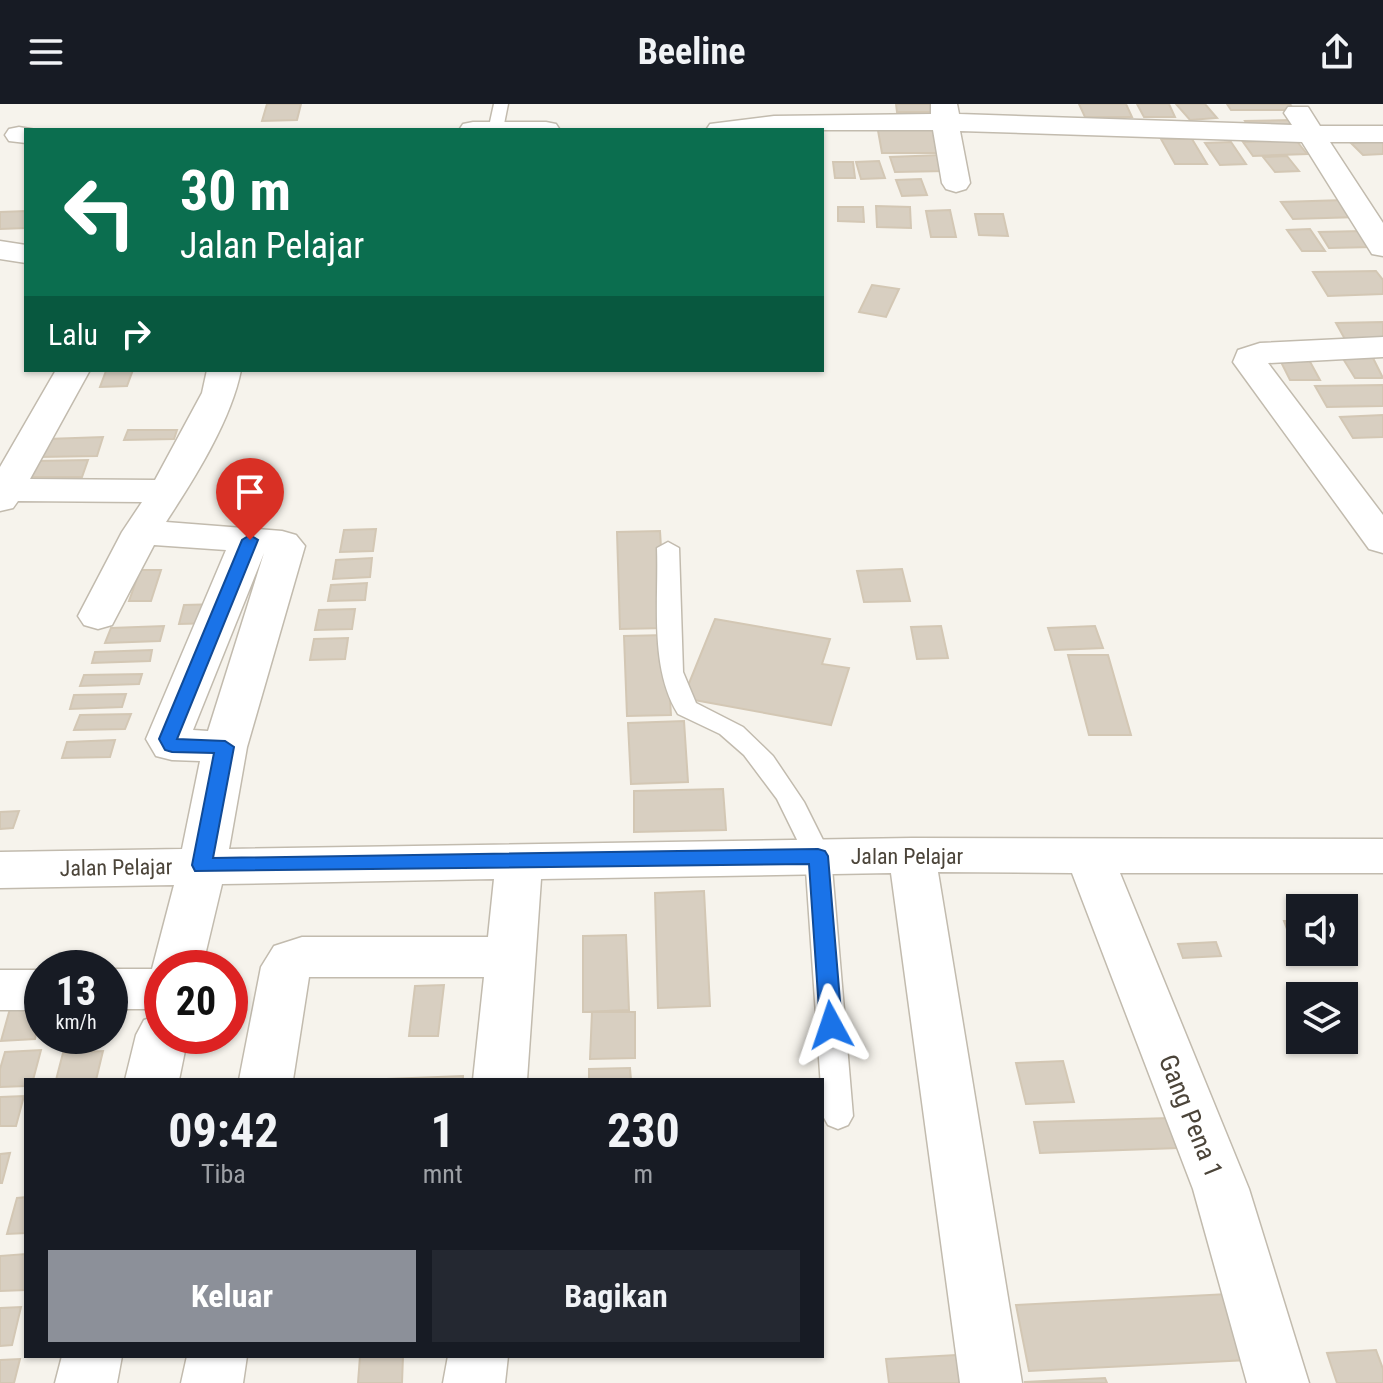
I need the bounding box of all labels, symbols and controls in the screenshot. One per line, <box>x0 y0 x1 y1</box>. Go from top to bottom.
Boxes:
icon: menu <box>24 30 68 74</box>
icon: share <box>1315 30 1359 74</box>
text: Beeline <box>638 31 745 73</box>
text: 30 m <box>180 158 291 224</box>
icon: left <box>48 160 152 264</box>
text: Jalan Pelajar <box>180 225 364 267</box>
icon: right <box>114 312 158 356</box>
text: Lalu <box>48 317 98 352</box>
pin <box>216 458 284 540</box>
icon: arrive <box>228 470 272 514</box>
street label: Jalan Pelajar <box>851 844 964 869</box>
street label: Jalan Pelajar <box>60 854 173 881</box>
map controls <box>1286 894 1358 1054</box>
button: sound <box>1286 894 1358 966</box>
speed limit sign: 20 <box>144 950 248 1054</box>
text: 13 <box>56 968 96 1015</box>
button: layers <box>1286 982 1358 1054</box>
position arrow <box>789 983 873 1067</box>
text: km/h <box>55 1010 97 1034</box>
street label: Gang Pena 1 <box>1153 1050 1229 1182</box>
text: 09:42 <box>168 1102 278 1159</box>
text: 1 <box>431 1102 455 1159</box>
text: 230 <box>607 1102 680 1159</box>
text: Tiba <box>201 1159 246 1189</box>
text: mnt <box>423 1159 463 1189</box>
text: m <box>634 1159 653 1189</box>
button: Keluar <box>48 1250 416 1342</box>
button: Bagikan <box>432 1250 800 1342</box>

